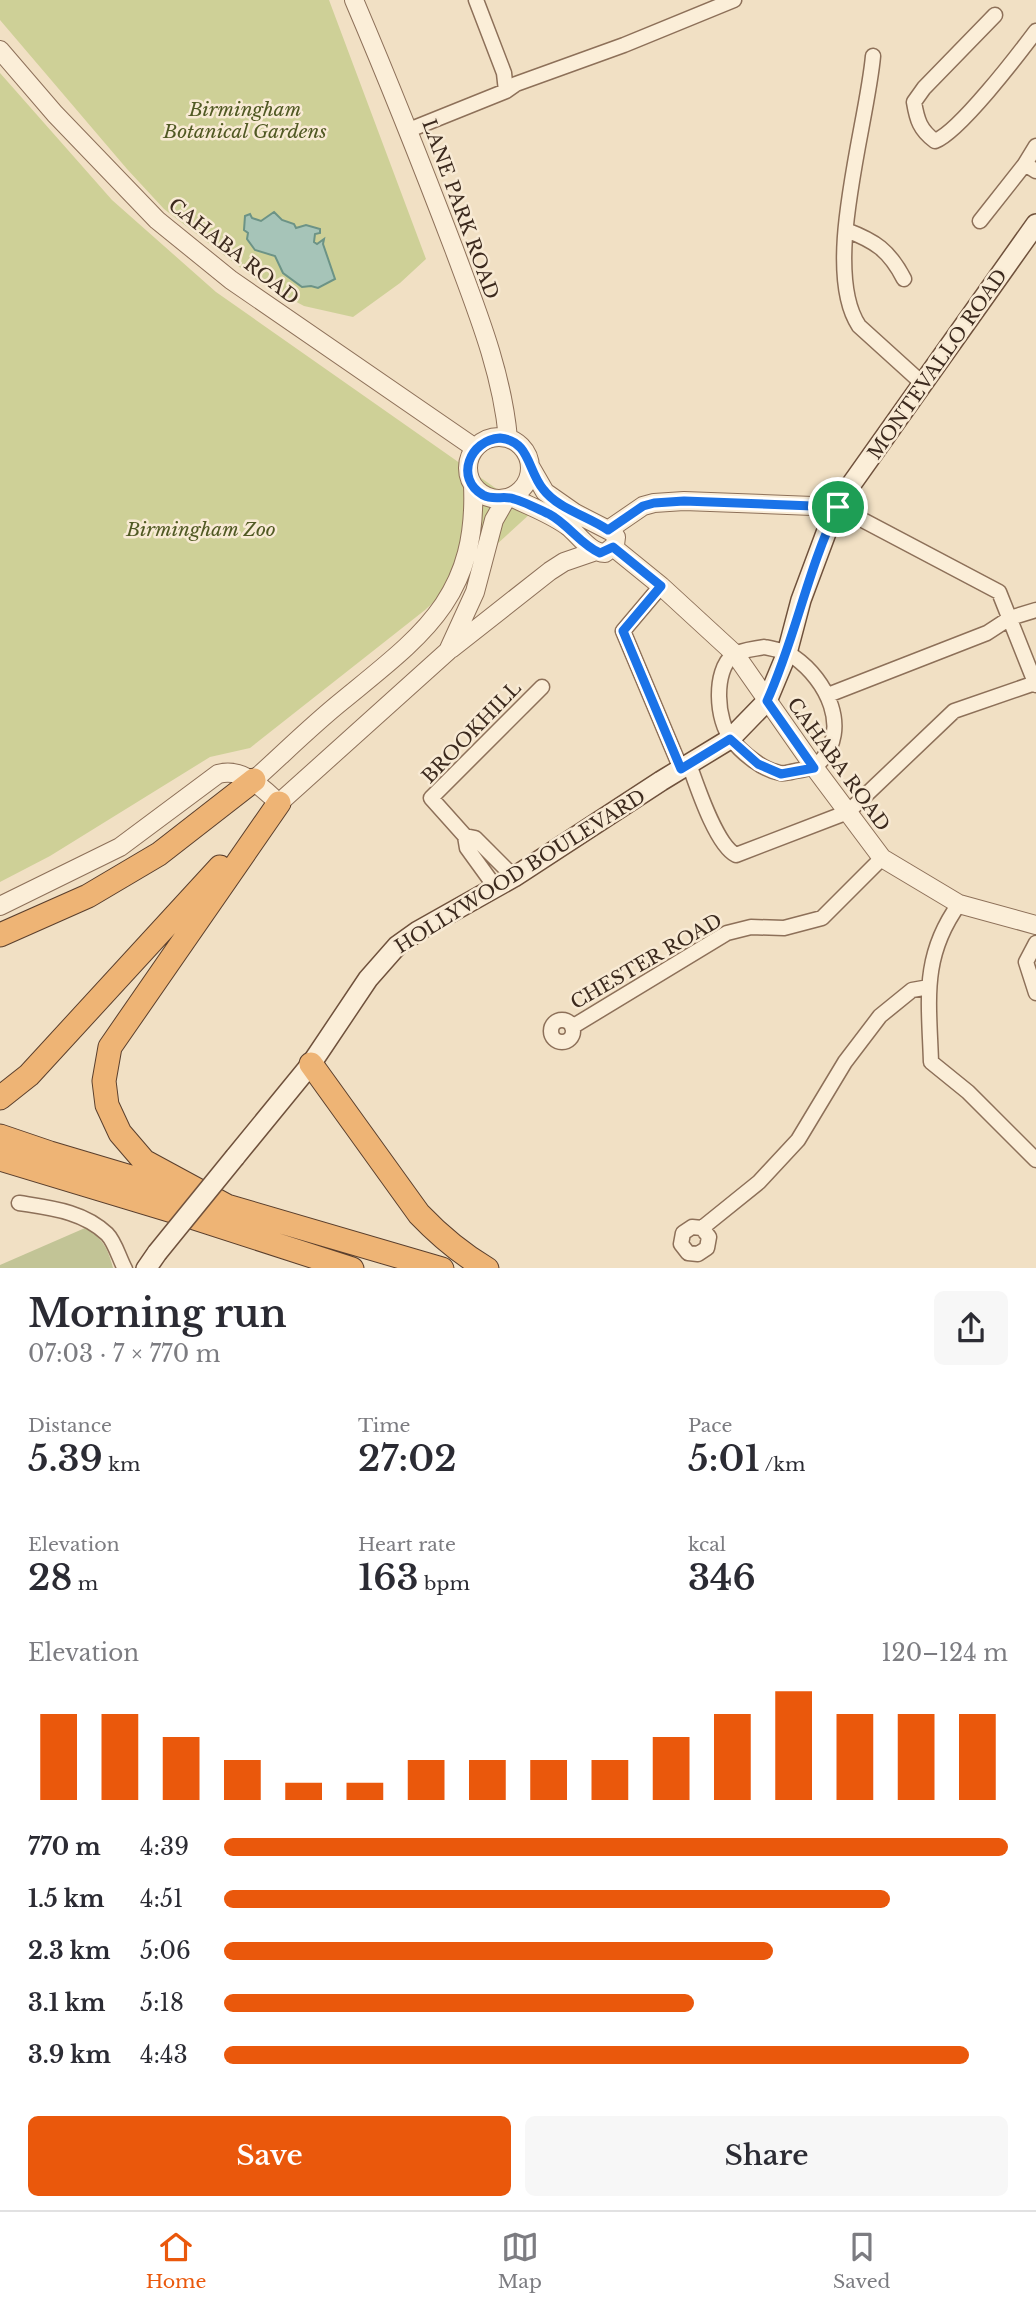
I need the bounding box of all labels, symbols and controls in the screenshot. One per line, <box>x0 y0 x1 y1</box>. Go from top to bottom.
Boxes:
park label: Birmingham Botanical Gardens <box>162 98 327 143</box>
street label: LANE PARK ROAD <box>417 116 504 302</box>
street label: CAHABA ROAD <box>164 193 304 309</box>
street label: MONTEVALLO ROAD <box>863 265 1012 464</box>
pin <box>808 477 868 537</box>
icon: arrive <box>819 488 857 526</box>
park label: Birmingham Zoo <box>125 518 276 541</box>
street label: BROOKHILL <box>417 677 526 788</box>
street label: CAHABA ROAD <box>782 693 895 835</box>
street label: HOLLYWOOD BOULEVARD <box>391 785 650 958</box>
street label: CHESTER ROAD <box>566 909 726 1014</box>
text: Morning run <box>28 1290 287 1337</box>
button: share <box>934 1291 1008 1365</box>
text: 07:03 · 7 × 770 m <box>28 1340 220 1368</box>
text: Distance <box>28 1414 112 1437</box>
text: Time <box>358 1414 410 1437</box>
text: Pace <box>688 1414 732 1437</box>
text: 5.39 <box>28 1437 103 1480</box>
text: 27:02 <box>358 1437 457 1480</box>
text: 5:01 <box>688 1437 760 1480</box>
text: km <box>103 1453 140 1476</box>
text: /km <box>760 1453 805 1476</box>
text: Elevation <box>28 1533 120 1556</box>
text: Heart rate <box>358 1533 456 1556</box>
text: kcal <box>688 1533 726 1556</box>
text: 28 <box>28 1556 72 1599</box>
text: 163 <box>358 1556 419 1599</box>
text: 346 <box>688 1556 756 1599</box>
text: m <box>72 1572 98 1595</box>
text: bpm <box>419 1572 470 1595</box>
text: Elevation <box>28 1639 139 1667</box>
text: 120–124 m <box>881 1639 1008 1667</box>
text: 770 m <box>28 1833 101 1861</box>
text: 4:39 <box>140 1833 189 1861</box>
text: 1.5 km <box>28 1885 105 1913</box>
text: 4:51 <box>140 1885 183 1913</box>
text: 2.3 km <box>28 1937 110 1965</box>
text: 5:06 <box>140 1937 191 1965</box>
text: 3.1 km <box>28 1989 106 2017</box>
text: 5:18 <box>140 1989 184 2017</box>
text: 3.9 km <box>28 2041 111 2069</box>
text: 4:43 <box>140 2041 188 2069</box>
button: Save <box>28 2116 511 2196</box>
button: Share <box>525 2116 1008 2196</box>
tab: Home <box>146 2228 206 2293</box>
tab: Map <box>498 2228 542 2293</box>
tab: Saved <box>833 2228 890 2293</box>

